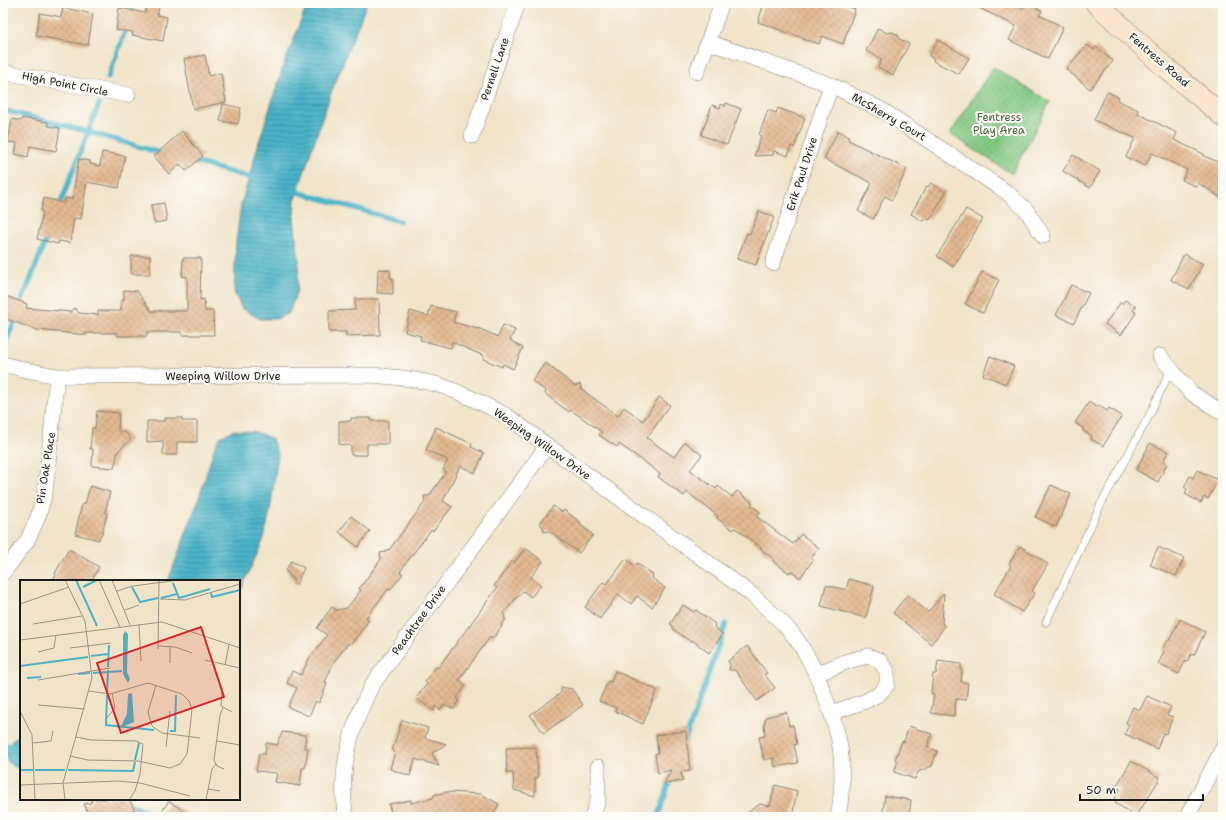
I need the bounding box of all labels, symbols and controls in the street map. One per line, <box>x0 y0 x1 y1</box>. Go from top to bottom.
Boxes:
street label: Fentress Road <box>1125 29 1193 91</box>
street label: Pernell Lane <box>477 36 513 102</box>
street label: High Point Circle <box>20 68 110 100</box>
street label: McSherry Court <box>849 90 929 145</box>
park label: Fentress Play Area <box>973 110 1025 138</box>
street label: Erik Paul Drive <box>783 135 821 213</box>
street label: Weeping Willow Drive <box>165 369 281 384</box>
street label: Weeping Willow Drive <box>490 405 594 483</box>
street label: Pin Oak Place <box>33 431 59 505</box>
inset map <box>20 580 240 800</box>
street label: Peachtree Drive <box>388 582 450 658</box>
scale bar <box>1080 776 1203 802</box>
text: 50 m <box>1086 782 1116 798</box>

